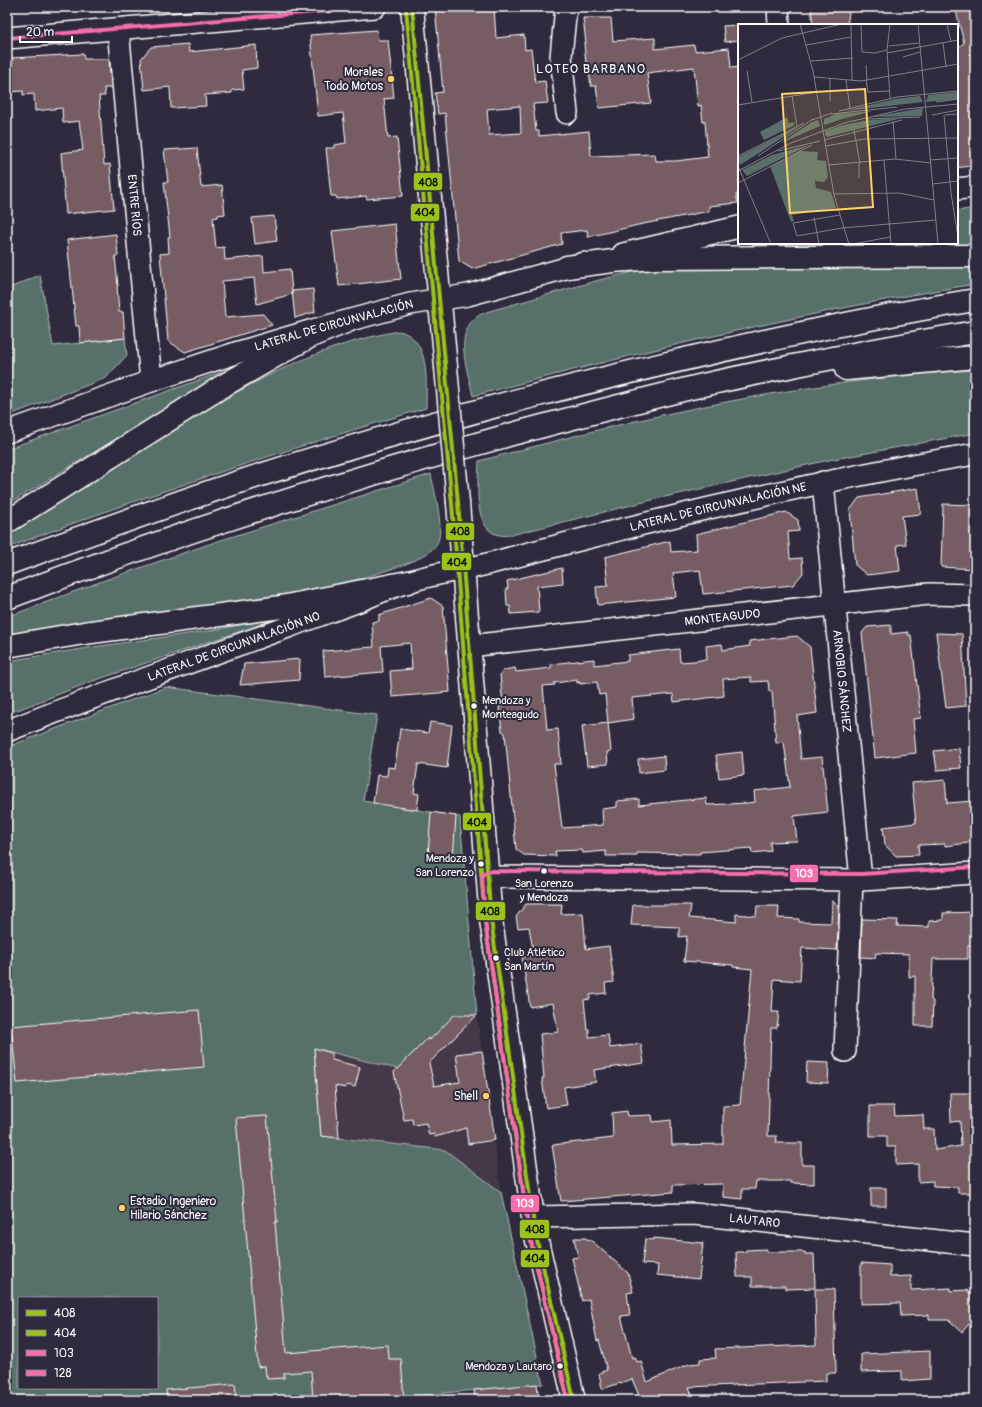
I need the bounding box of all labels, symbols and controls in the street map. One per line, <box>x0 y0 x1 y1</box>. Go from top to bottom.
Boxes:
scale bar <box>20 18 72 44</box>
inset map <box>738 24 958 244</box>
text: 20 m <box>26 25 55 40</box>
district label: LOTEO BARBANO <box>536 61 646 77</box>
place label: Morales Todo Motos <box>324 65 384 94</box>
marker: Morales Todo Motos <box>386 74 396 84</box>
line badge: 408 <box>413 172 443 191</box>
street label: ENTRE RÍOS <box>124 174 144 237</box>
text: 408 <box>417 176 438 189</box>
line badge: 404 <box>410 203 440 222</box>
text: 404 <box>414 206 436 219</box>
street label: LATERAL DE CIRCUNVALACIÓN <box>253 296 415 355</box>
street label: LATERAL DE CIRCUNVALACIÓN NE <box>628 479 808 535</box>
line badge: 408 <box>445 522 475 541</box>
text: 408 <box>449 525 470 538</box>
line badge: 404 <box>441 552 472 571</box>
text: 404 <box>446 556 468 569</box>
street label: MONTEAGUDO <box>684 606 762 630</box>
street label: LATERAL DE CIRCUNVALACIÓN NO <box>146 609 322 685</box>
street label: ARNOBIO SÁNCHEZ <box>829 629 854 733</box>
place label: Mendoza y Monteagudo <box>482 694 539 721</box>
marker: Mendoza y Monteagudo <box>469 701 479 711</box>
line badge: 404 <box>462 812 492 831</box>
text: 404 <box>466 816 488 829</box>
place label: Mendoza y San Lorenzo <box>415 852 474 879</box>
marker: Mendoza y San Lorenzo <box>476 859 486 869</box>
line badge: 103 <box>789 864 819 883</box>
marker: San Lorenzo y Mendoza <box>539 866 549 876</box>
text: 103 <box>795 867 813 880</box>
place label: San Lorenzo y Mendoza <box>515 877 573 904</box>
line badge: 408 <box>475 901 506 921</box>
text: 408 <box>479 905 500 918</box>
place label: Club Atlético San Martín <box>504 946 565 973</box>
marker: Club Atlético San Martín <box>491 953 501 963</box>
place label: Shell <box>454 1089 478 1104</box>
marker: Shell <box>481 1091 491 1101</box>
place label: Estadio Ingeniero Hilario Sánchez <box>130 1194 217 1223</box>
line badge: 103 <box>510 1194 540 1213</box>
text: 103 <box>516 1197 534 1210</box>
marker: Estadio Ingeniero Hilario Sánchez <box>117 1203 127 1213</box>
street label: LAUTARO <box>728 1211 781 1231</box>
line badge: 408 <box>519 1219 550 1239</box>
text: 408 <box>524 1223 545 1236</box>
line badge: 404 <box>520 1249 550 1268</box>
text: 404 <box>524 1252 546 1265</box>
legend <box>18 1297 158 1389</box>
text: 408 <box>54 1306 75 1321</box>
text: 404 <box>54 1326 76 1341</box>
text: 103 <box>54 1346 74 1361</box>
place label: Mendoza y Lautaro <box>465 1360 552 1373</box>
marker: Mendoza y Lautaro <box>555 1361 565 1371</box>
text: 128 <box>54 1366 71 1381</box>

